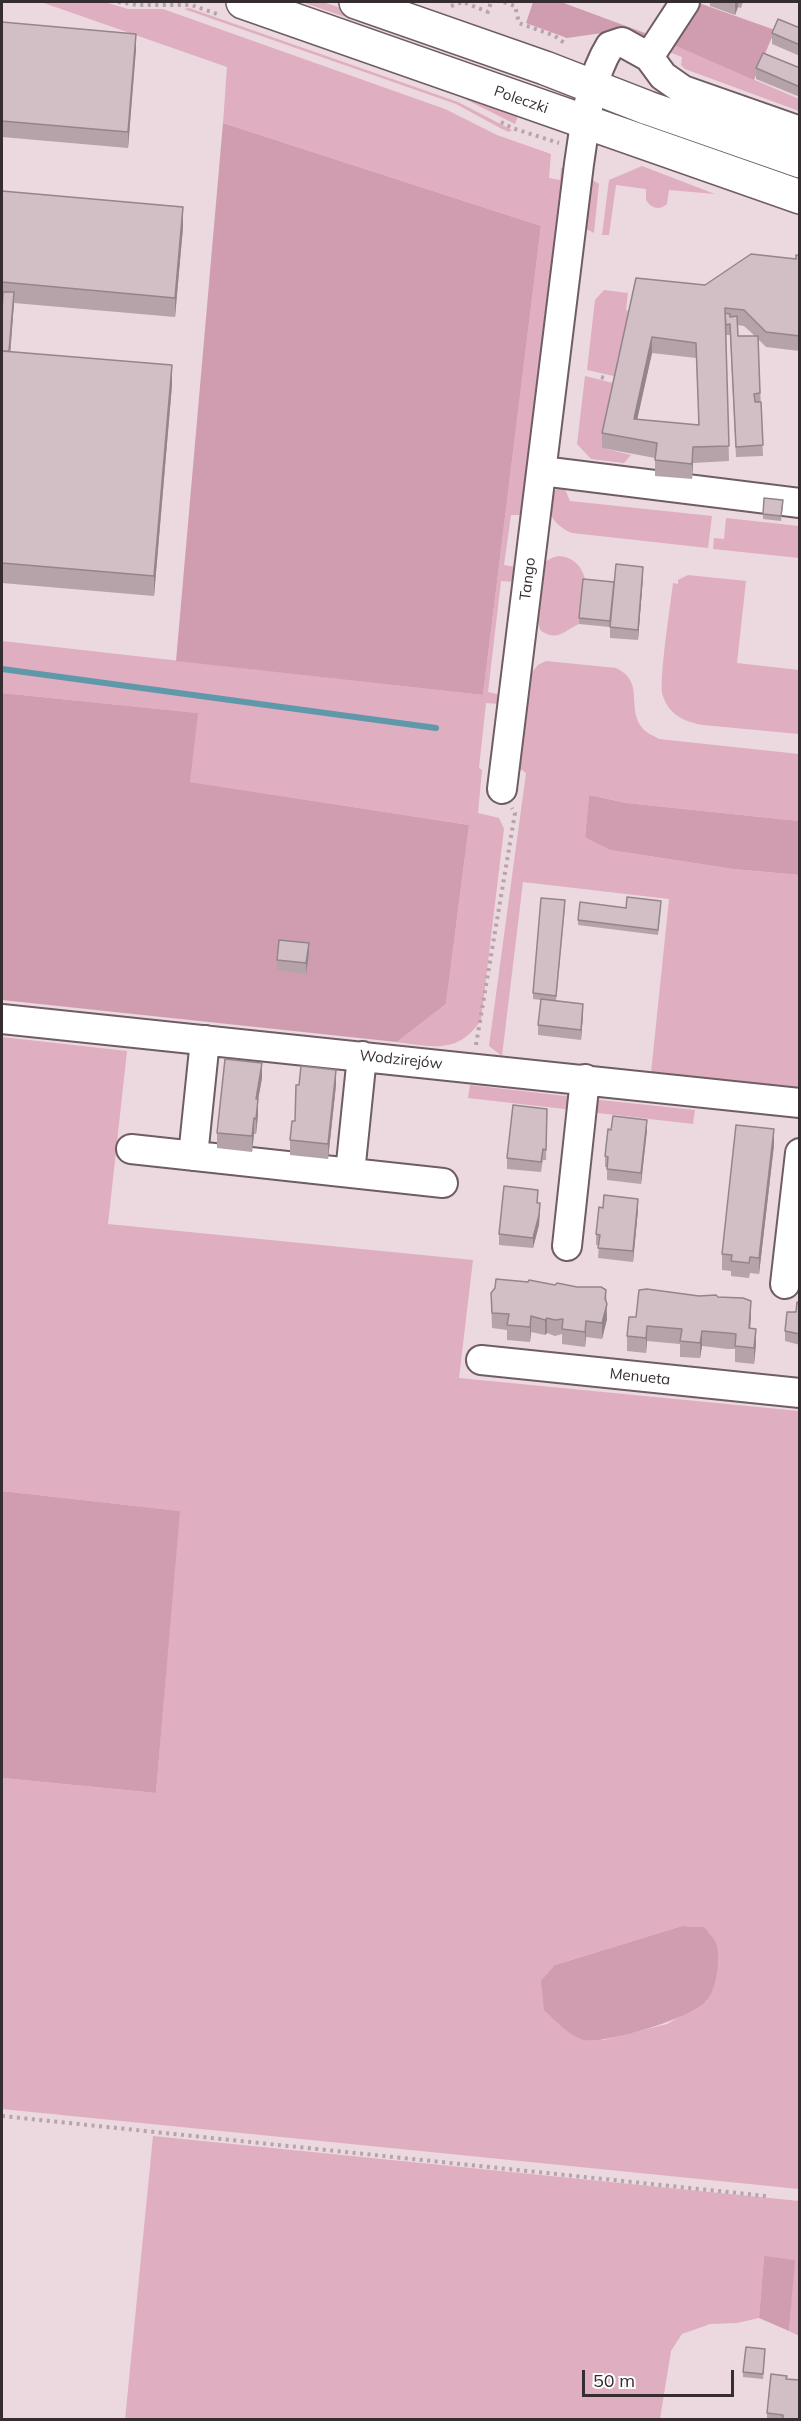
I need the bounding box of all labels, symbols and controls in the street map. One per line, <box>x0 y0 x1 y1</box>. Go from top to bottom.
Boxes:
street label: Poleczki <box>491 82 551 118</box>
street label: Tango <box>516 556 540 602</box>
street label: Wodzirejów <box>359 1047 443 1073</box>
street label: Menueta <box>609 1365 671 1389</box>
scale bar <box>585 2358 736 2396</box>
text: 50 m <box>593 2369 635 2392</box>

